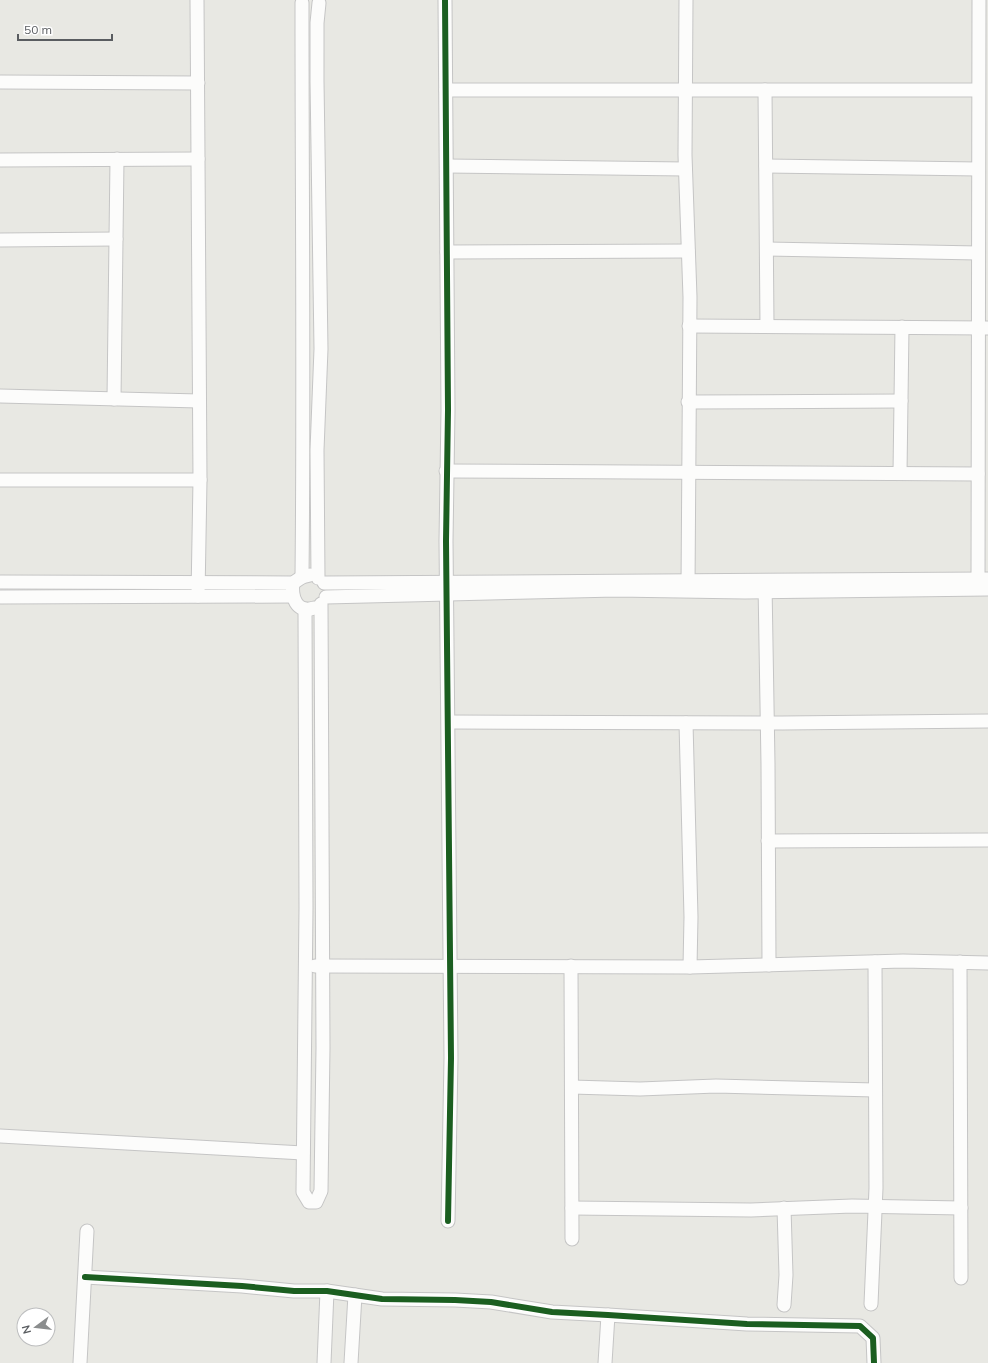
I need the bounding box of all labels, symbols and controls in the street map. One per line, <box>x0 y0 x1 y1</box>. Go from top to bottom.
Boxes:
scale bar <box>18 16 112 42</box>
text: 50 m <box>24 22 52 37</box>
north arrow <box>16 1307 56 1347</box>
text: N <box>19 1324 34 1335</box>

